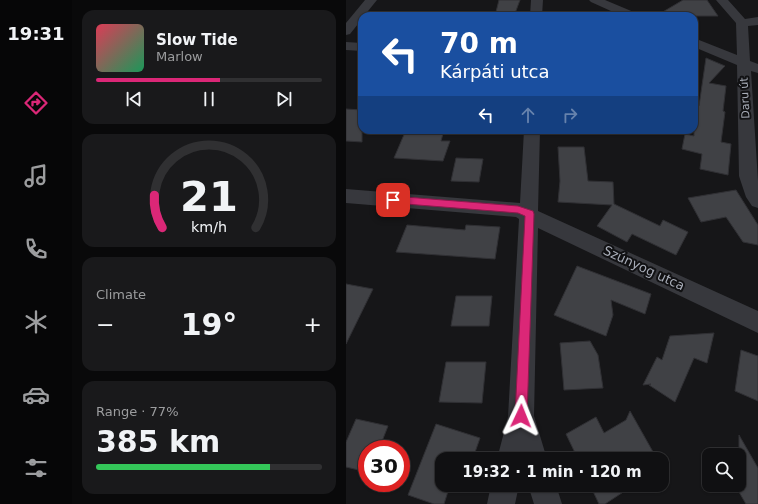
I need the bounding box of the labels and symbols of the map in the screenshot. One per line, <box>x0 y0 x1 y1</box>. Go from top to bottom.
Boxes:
street label: Daru út <box>737 76 753 119</box>
pin <box>376 183 410 217</box>
street label: Szúnyog utca <box>601 243 687 293</box>
position arrow <box>500 395 542 437</box>
speed limit sign: 30 <box>358 440 410 492</box>

